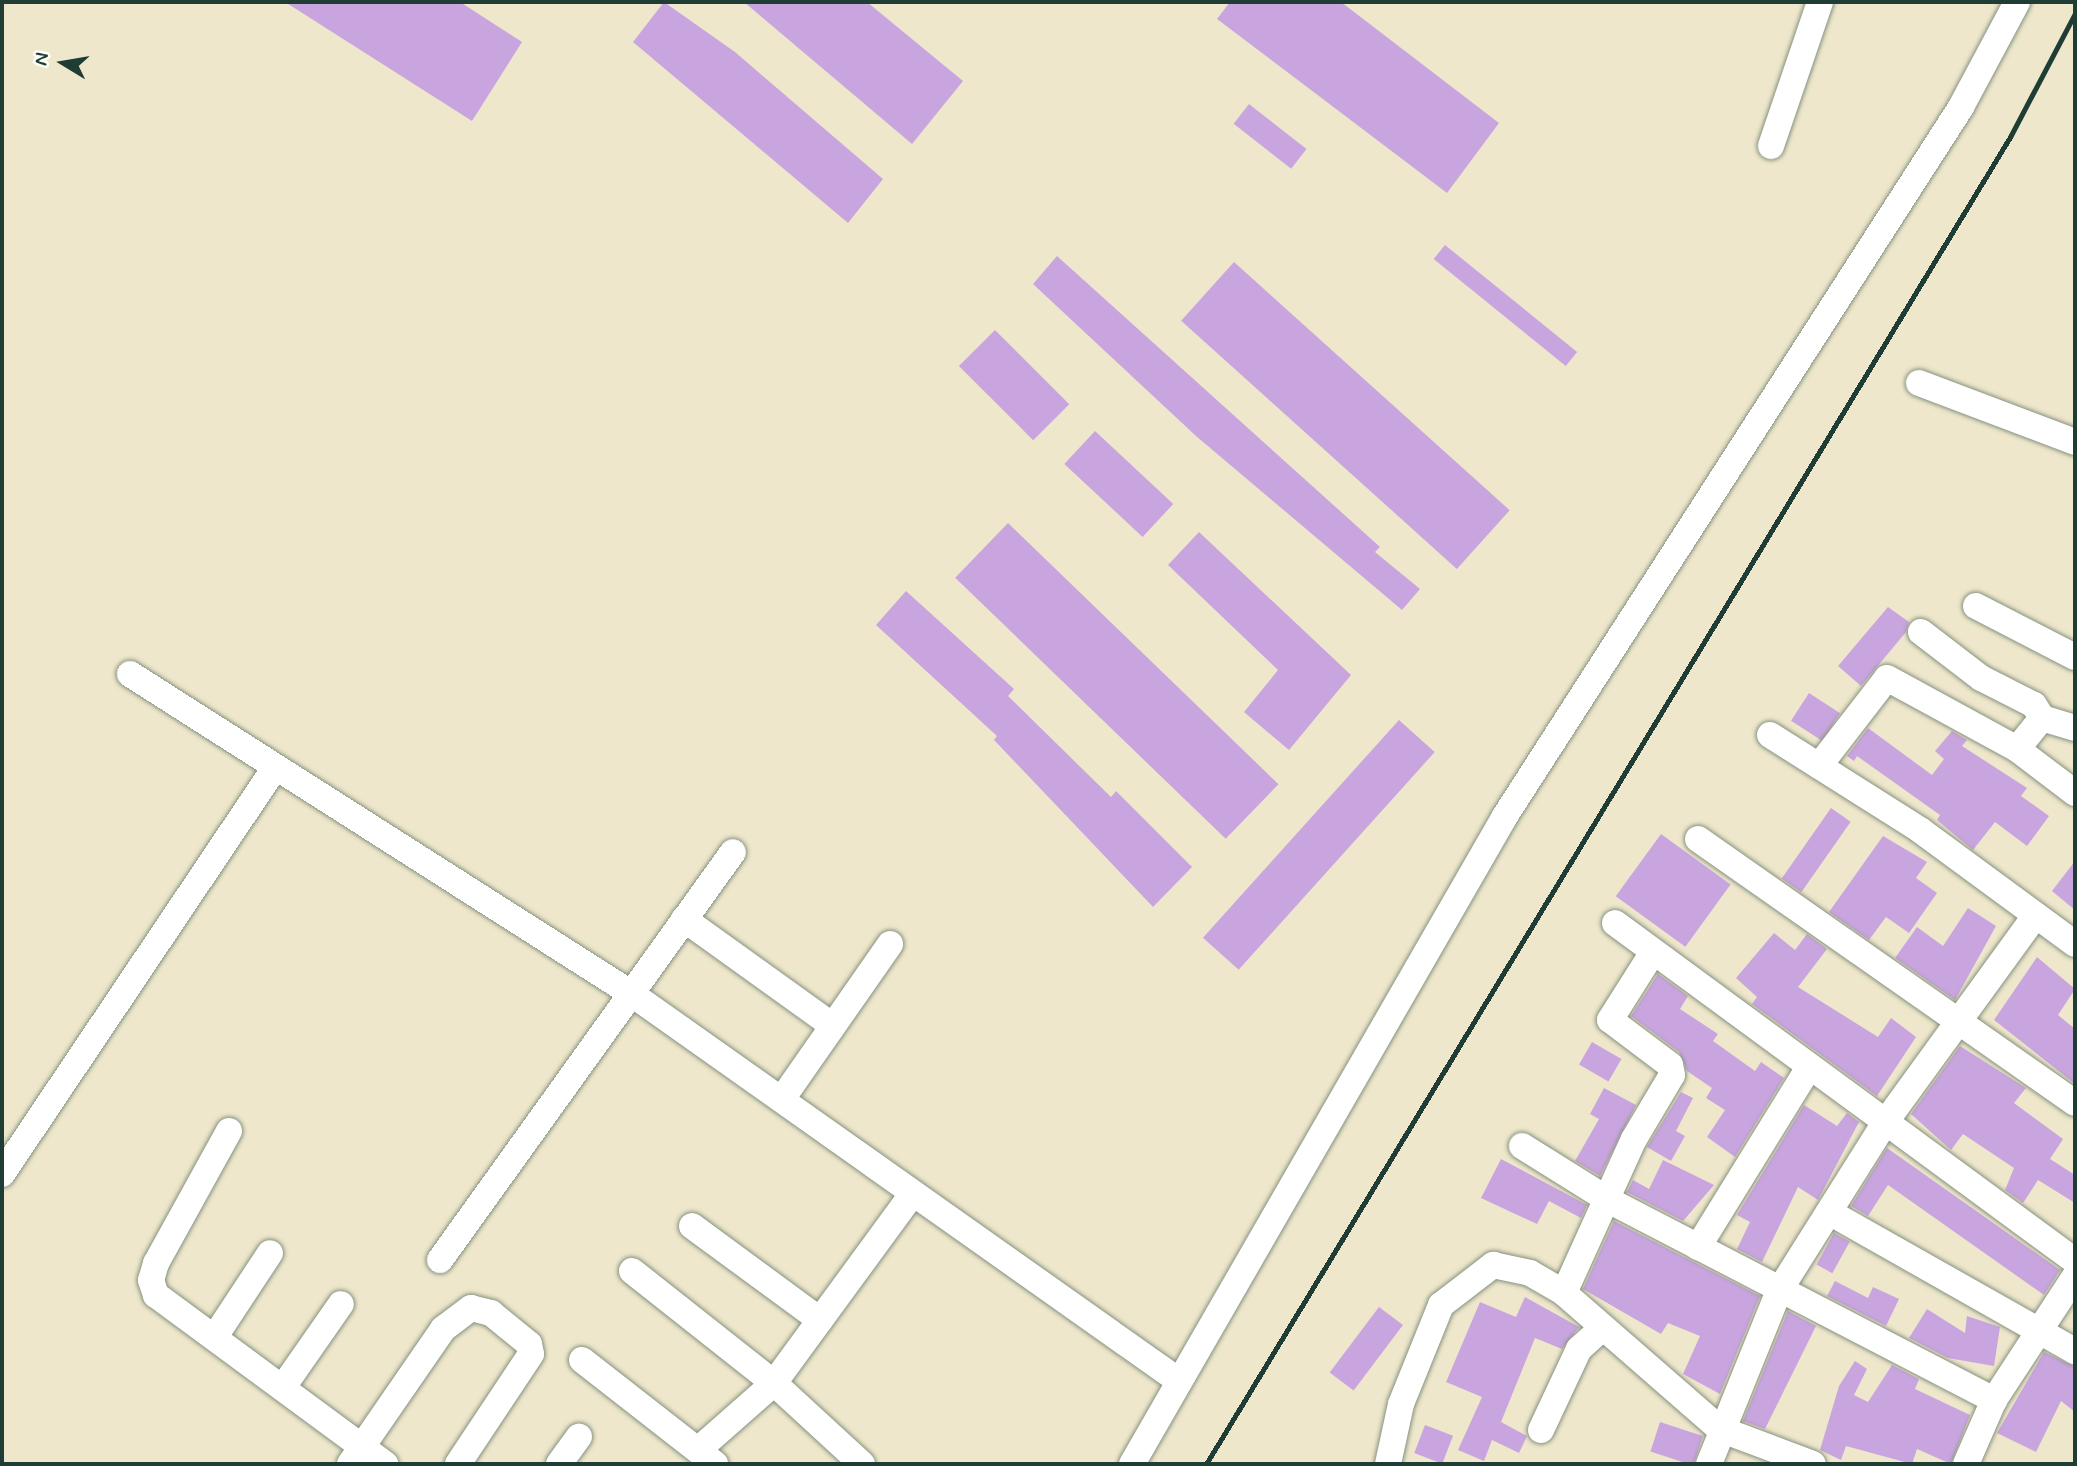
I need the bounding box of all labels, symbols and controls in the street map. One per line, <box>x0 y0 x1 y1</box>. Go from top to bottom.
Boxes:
north arrow <box>28 28 98 98</box>
text: N <box>28 50 55 67</box>

